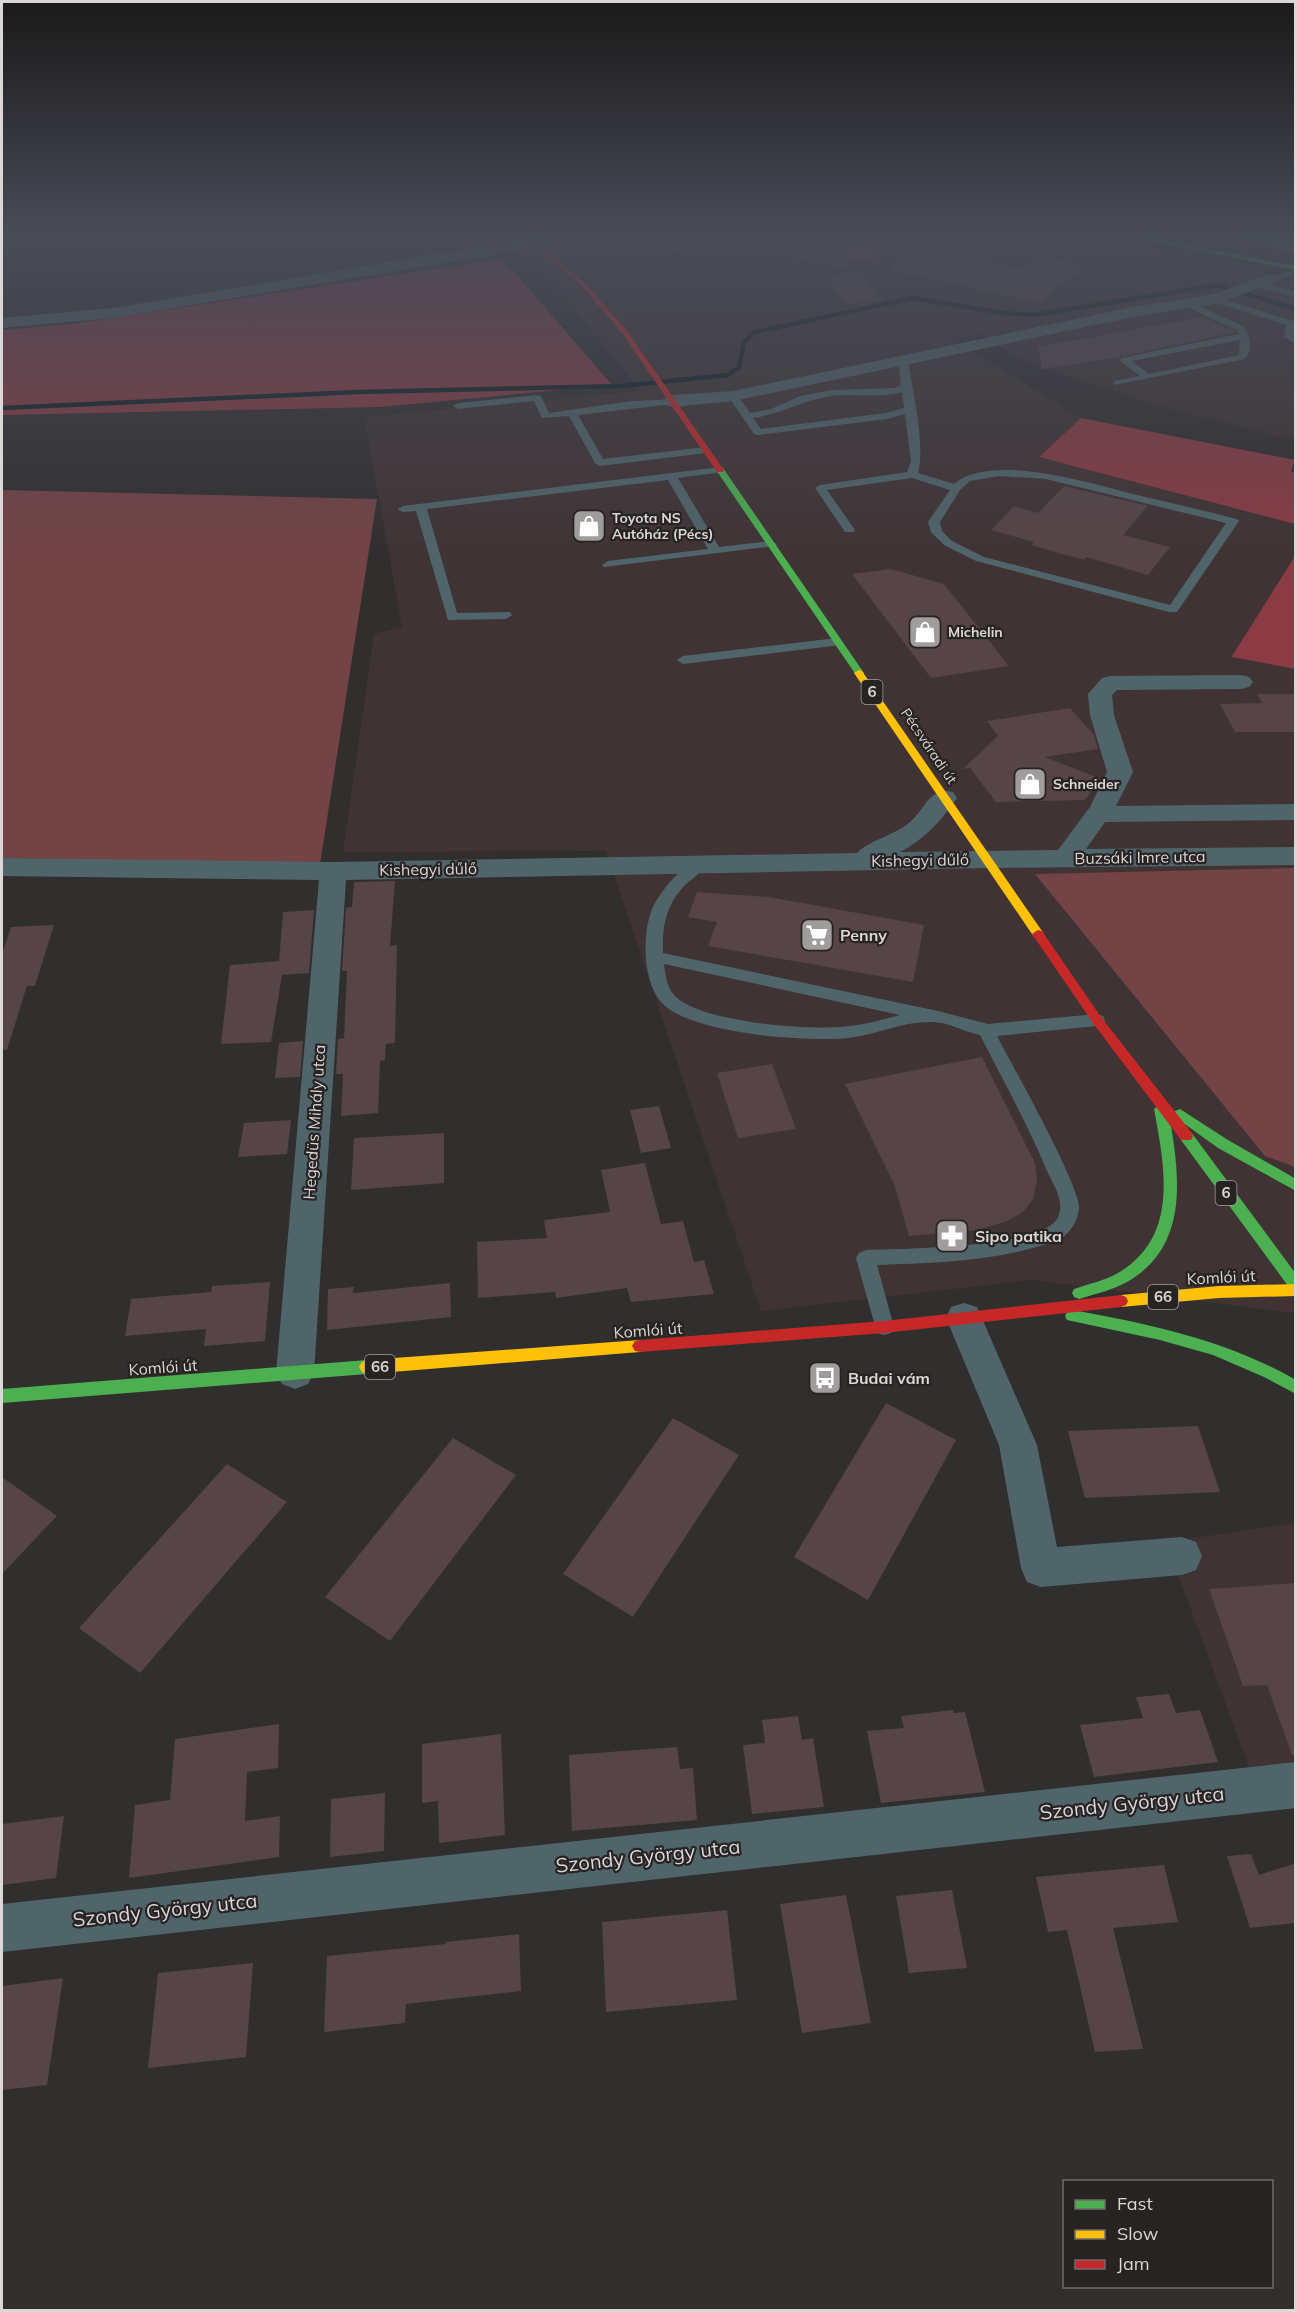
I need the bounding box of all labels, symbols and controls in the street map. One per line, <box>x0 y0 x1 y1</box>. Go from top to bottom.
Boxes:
shop icon: Toyota NS Autóház (Pécs) <box>571 508 607 544</box>
place label: Toyota NS Autóház (Pécs) <box>612 509 713 543</box>
shop icon: Michelin <box>907 614 943 650</box>
place label: Michelin <box>948 623 1003 641</box>
road number: 6 <box>862 680 882 704</box>
street label: Pécsváradi út <box>897 705 961 787</box>
shop icon: Schneider <box>1012 766 1048 802</box>
place label: Schneider <box>1053 775 1120 793</box>
street label: Buzsáki Imre utca <box>1074 846 1206 868</box>
street label: Kishegyi dűlő <box>871 849 969 871</box>
street label: Kishegyi dűlő <box>379 858 477 880</box>
supermarket icon: Penny <box>799 917 835 953</box>
place label: Penny <box>840 925 887 945</box>
street label: Hegedüs Mihály utca <box>299 1044 329 1200</box>
road number: 6 <box>1216 1181 1236 1205</box>
pharmacy icon: Sipo patika <box>934 1218 970 1254</box>
place label: Sipo patika <box>975 1226 1062 1246</box>
street label: Komlói út <box>1186 1265 1256 1289</box>
road number: 66 <box>1148 1285 1178 1309</box>
street label: Komlói út <box>613 1318 683 1342</box>
street label: Komlói út <box>128 1355 198 1379</box>
road number: 66 <box>365 1355 395 1379</box>
bus stop icon: Budai vám <box>807 1360 843 1396</box>
place label: Budai vám <box>848 1368 930 1388</box>
street label: Szondy György utca <box>1038 1780 1225 1825</box>
street label: Szondy György utca <box>554 1833 741 1878</box>
street label: Szondy György utca <box>71 1887 258 1932</box>
legend <box>1063 2180 1273 2288</box>
text: Fast <box>1117 2192 1153 2215</box>
text: Slow <box>1117 2222 1159 2245</box>
text: Jam <box>1117 2252 1150 2275</box>

